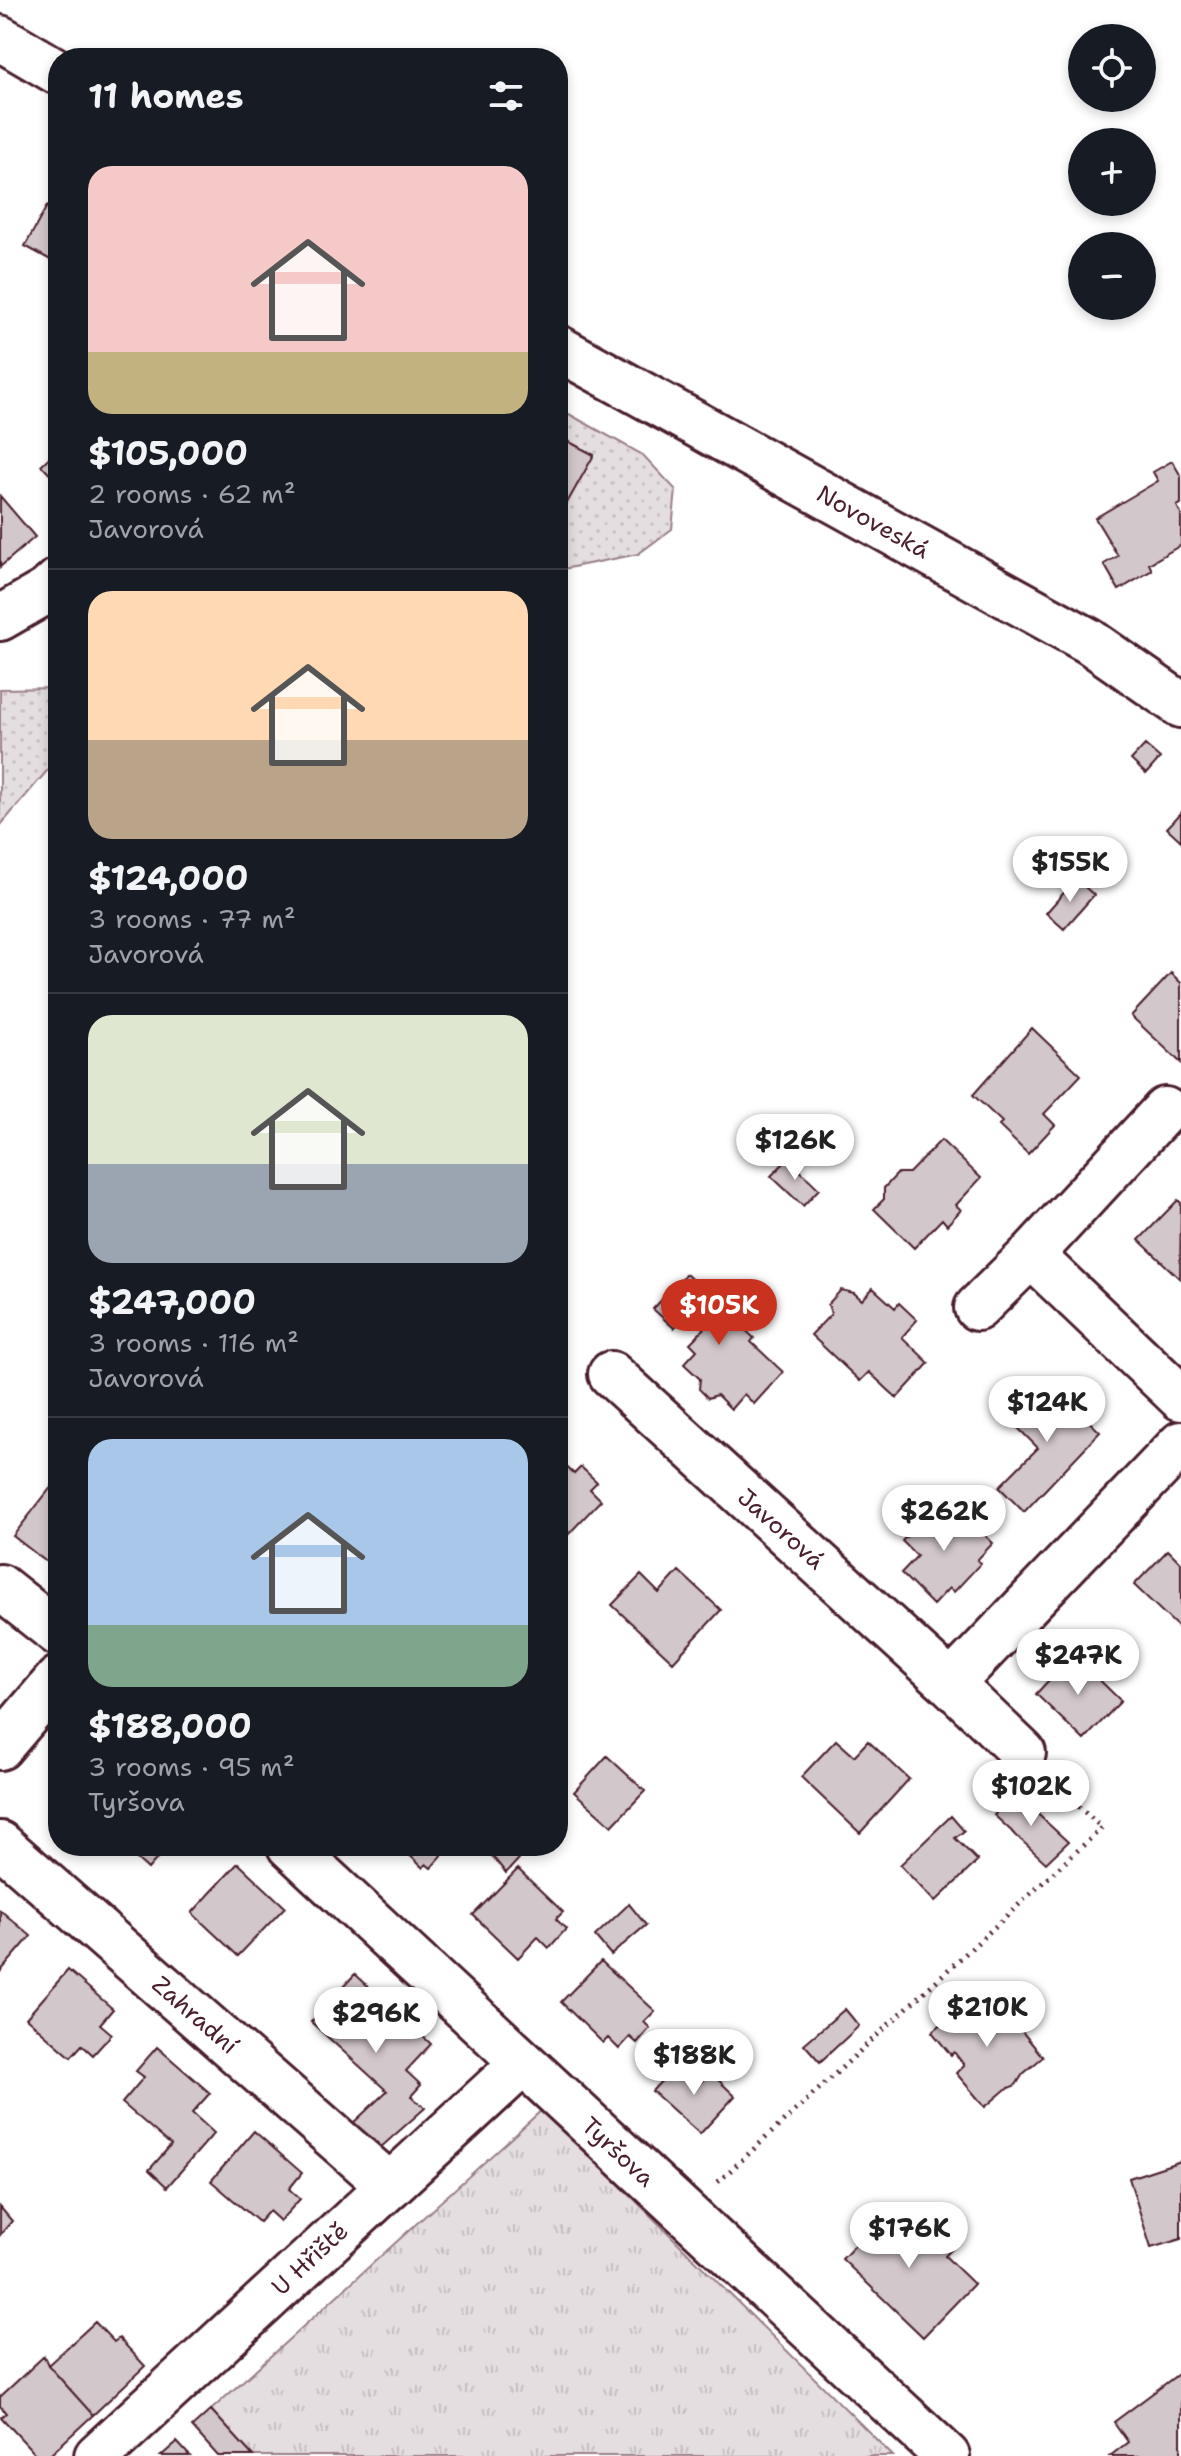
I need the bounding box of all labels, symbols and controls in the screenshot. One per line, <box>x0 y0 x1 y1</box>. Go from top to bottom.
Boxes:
map controls <box>1068 24 1156 320</box>
button: locate <box>1068 24 1156 112</box>
text: 11 homes <box>88 73 244 119</box>
icon: filters <box>484 74 528 118</box>
button: + <box>1068 128 1156 216</box>
icon: home <box>236 218 380 362</box>
button: − <box>1068 232 1156 320</box>
text: $105,000 <box>88 430 248 476</box>
text: 2 rooms · 62 m² <box>88 476 296 511</box>
street label: Novoveská <box>811 478 935 566</box>
text: Javorová <box>88 511 204 546</box>
icon: home <box>236 643 380 787</box>
pin: $155K <box>1014 836 1126 904</box>
text: $155K <box>1031 844 1109 879</box>
text: $124,000 <box>88 855 249 901</box>
text: 3 rooms · 77 m² <box>88 901 296 936</box>
text: Javorová <box>88 936 204 971</box>
icon: home <box>236 1067 380 1211</box>
pin: $126K <box>739 1114 851 1182</box>
text: $126K <box>754 1122 836 1157</box>
text: $247,000 <box>88 1279 256 1325</box>
pin: $105K <box>663 1279 775 1347</box>
text: $105K <box>679 1287 759 1322</box>
text: 3 rooms · 116 m² <box>88 1325 299 1360</box>
text: Javorová <box>88 1360 204 1395</box>
pin: $124K <box>991 1376 1103 1444</box>
text: $124K <box>1006 1384 1088 1419</box>
street label: Javorová <box>731 1481 831 1577</box>
pin: $262K <box>888 1485 1000 1553</box>
icon: home <box>236 1491 380 1635</box>
text: $262K <box>900 1493 988 1528</box>
pin: $247K <box>1022 1629 1134 1697</box>
text: $247K <box>1034 1637 1122 1672</box>
text: $188,000 <box>88 1703 252 1749</box>
text: 3 rooms · 95 m² <box>88 1749 295 1784</box>
pin: $102K <box>975 1760 1087 1828</box>
text: $102K <box>990 1768 1072 1803</box>
text: Tyršova <box>88 1784 185 1819</box>
street label: Zahradní <box>145 1969 245 2061</box>
pin: $210K <box>931 1981 1043 2049</box>
pin: $296K <box>320 1987 432 2055</box>
text: $210K <box>946 1989 1028 2024</box>
text: $296K <box>332 1995 420 2030</box>
pin: $188K <box>638 2029 750 2097</box>
text: $188K <box>652 2037 736 2072</box>
street label: Tyršova <box>574 2110 662 2194</box>
pin: $176K <box>853 2202 965 2270</box>
text: $176K <box>868 2210 950 2245</box>
street label: U Hřiště <box>265 2215 355 2303</box>

